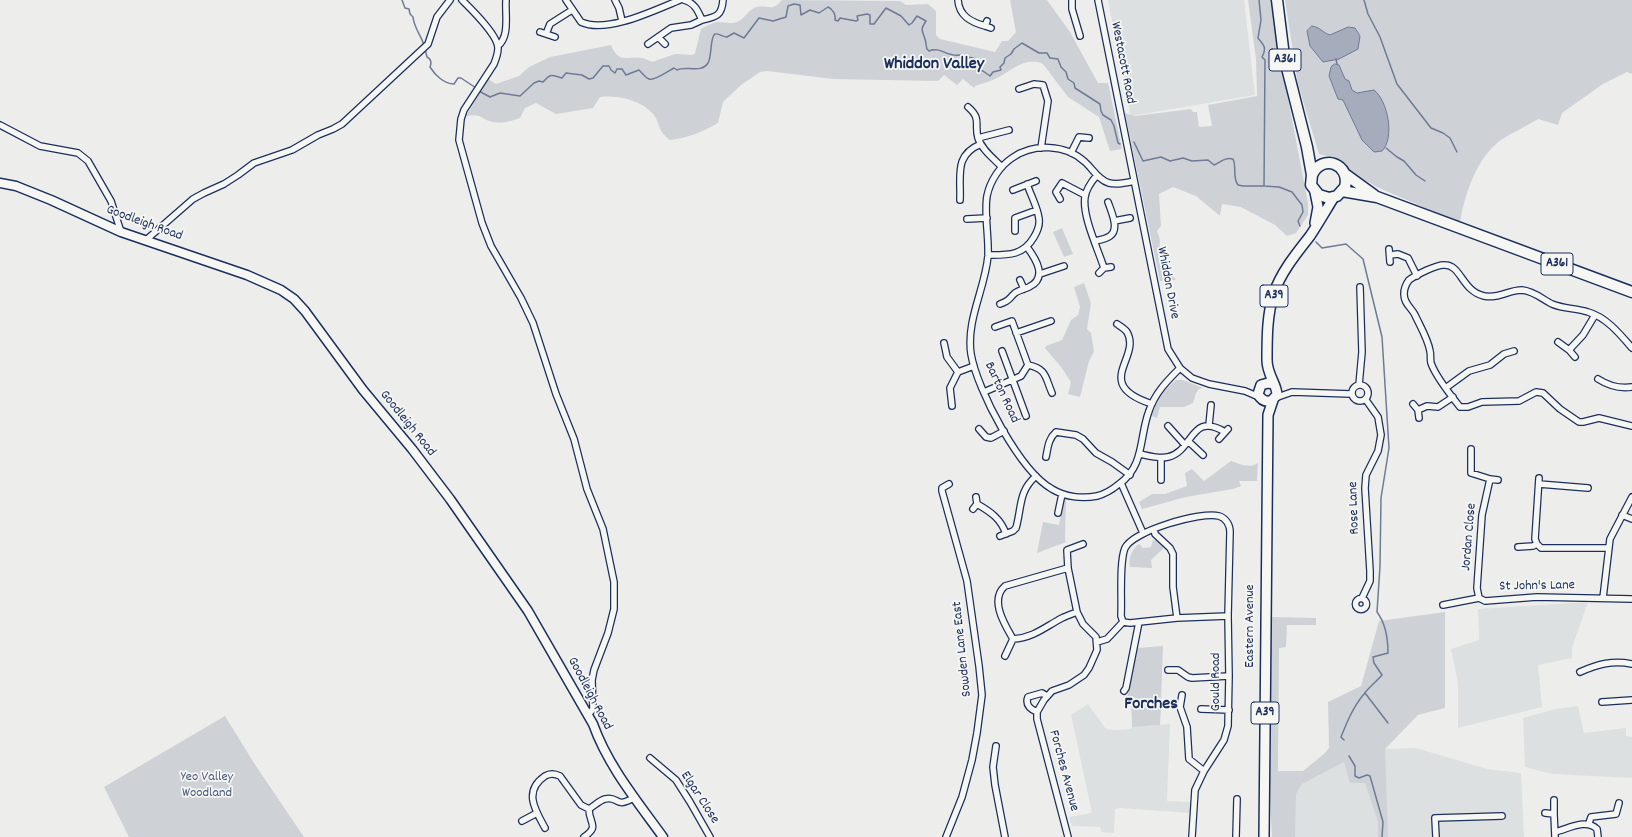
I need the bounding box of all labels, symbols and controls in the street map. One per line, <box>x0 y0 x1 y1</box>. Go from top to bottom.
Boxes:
street label: Westacott Road <box>1106 20 1138 106</box>
road number: A361 <box>1269 49 1301 71</box>
district label: Whiddon Valley <box>884 55 984 77</box>
street label: Goodleigh Road <box>104 202 184 246</box>
street label: Whiddon Drive <box>1152 246 1182 320</box>
road number: A361 <box>1541 253 1573 275</box>
road number: A39 <box>1260 285 1288 307</box>
street label: Barton Road <box>980 360 1022 426</box>
street label: Goodleigh Road <box>375 388 439 460</box>
street label: Rose Lane <box>1346 481 1364 535</box>
street label: Jordan Close <box>1459 502 1481 572</box>
street label: St John's Lane <box>1499 578 1575 596</box>
street label: Eastern Avenue <box>1243 584 1259 668</box>
street label: Sowden Lane East <box>950 600 976 698</box>
street label: Gould Road <box>1209 653 1225 711</box>
street label: Goodleigh Road <box>563 655 615 733</box>
district label: Forches <box>1124 695 1178 717</box>
road number: A39 <box>1251 702 1279 724</box>
street label: Forches Avenue <box>1044 729 1082 813</box>
street label: Elgar Close <box>676 769 722 827</box>
park label: Yeo Valley Woodland <box>181 770 233 802</box>

